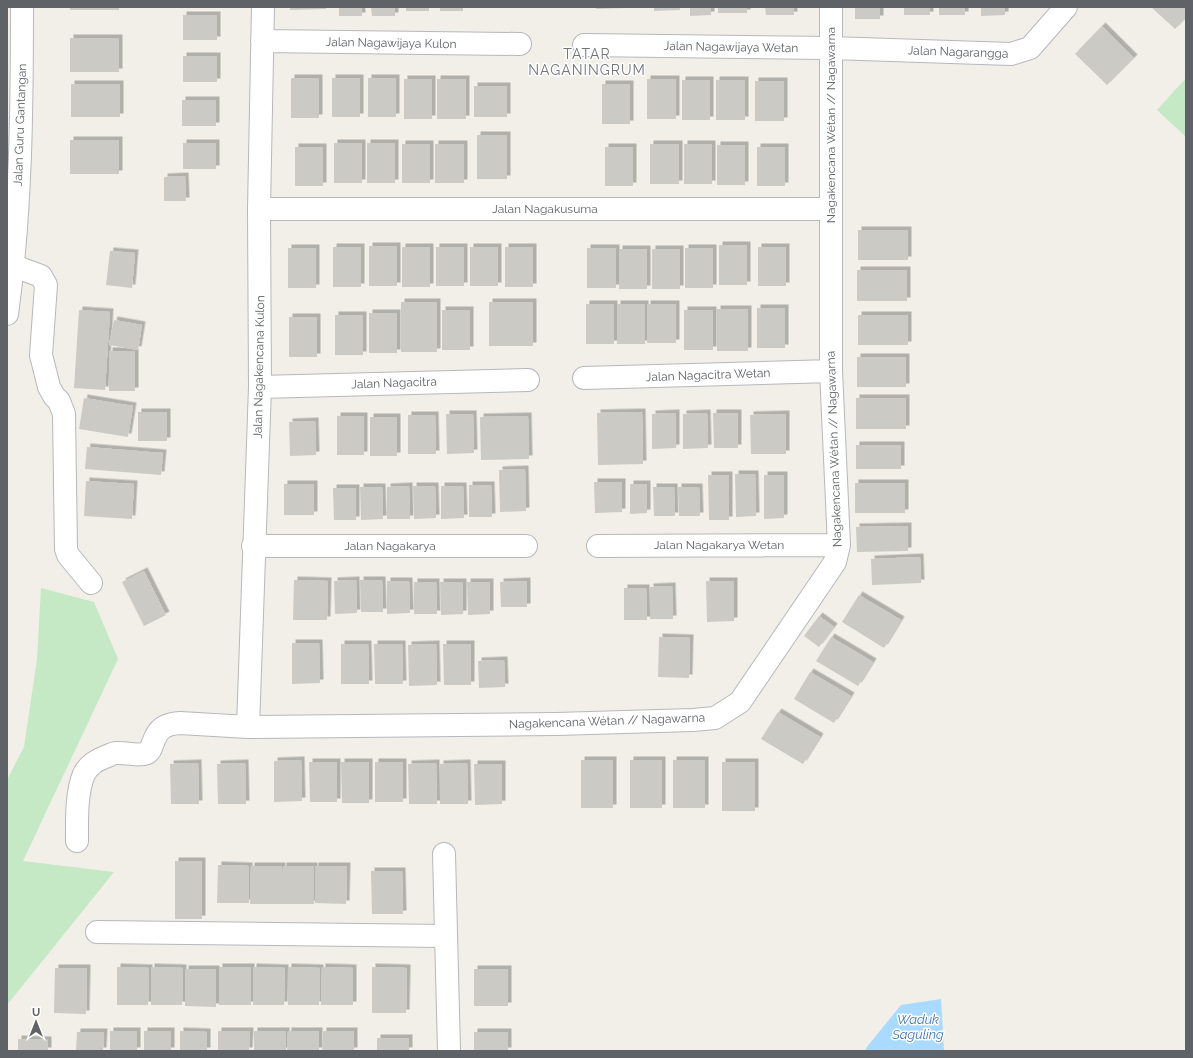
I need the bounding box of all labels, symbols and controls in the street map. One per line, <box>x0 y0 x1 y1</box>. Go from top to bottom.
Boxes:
street label: Nagakencana Wétan // Nagawarna <box>824 27 838 223</box>
street label: Jalan Nagawijaya Kulon <box>325 35 457 51</box>
street label: Jalan Nagawijaya Wetan <box>663 39 799 55</box>
street label: Jalan Nagarangga <box>907 43 1009 61</box>
district label: TATAR NAGANINGRUM <box>528 46 646 78</box>
street label: Jalan Guru Gantangan <box>11 63 29 187</box>
street label: Jalan Nagakusuma <box>492 202 598 216</box>
street label: Jalan Nagakencana Kulon <box>251 295 267 439</box>
street label: Nagakencana Wétan // Nagawarna <box>824 351 844 547</box>
street label: Jalan Nagacitra Wetan <box>645 366 771 384</box>
street label: Jalan Nagacitra <box>351 375 437 391</box>
street label: Jalan Nagakarya Wetan <box>654 538 784 552</box>
street label: Jalan Nagakarya <box>344 539 436 553</box>
street label: Nagakencana Wétan // Nagawarna <box>509 711 705 731</box>
north arrow <box>16 1002 56 1042</box>
text: U <box>32 1006 40 1019</box>
water label: Waduk Saguling <box>891 1012 944 1042</box>

